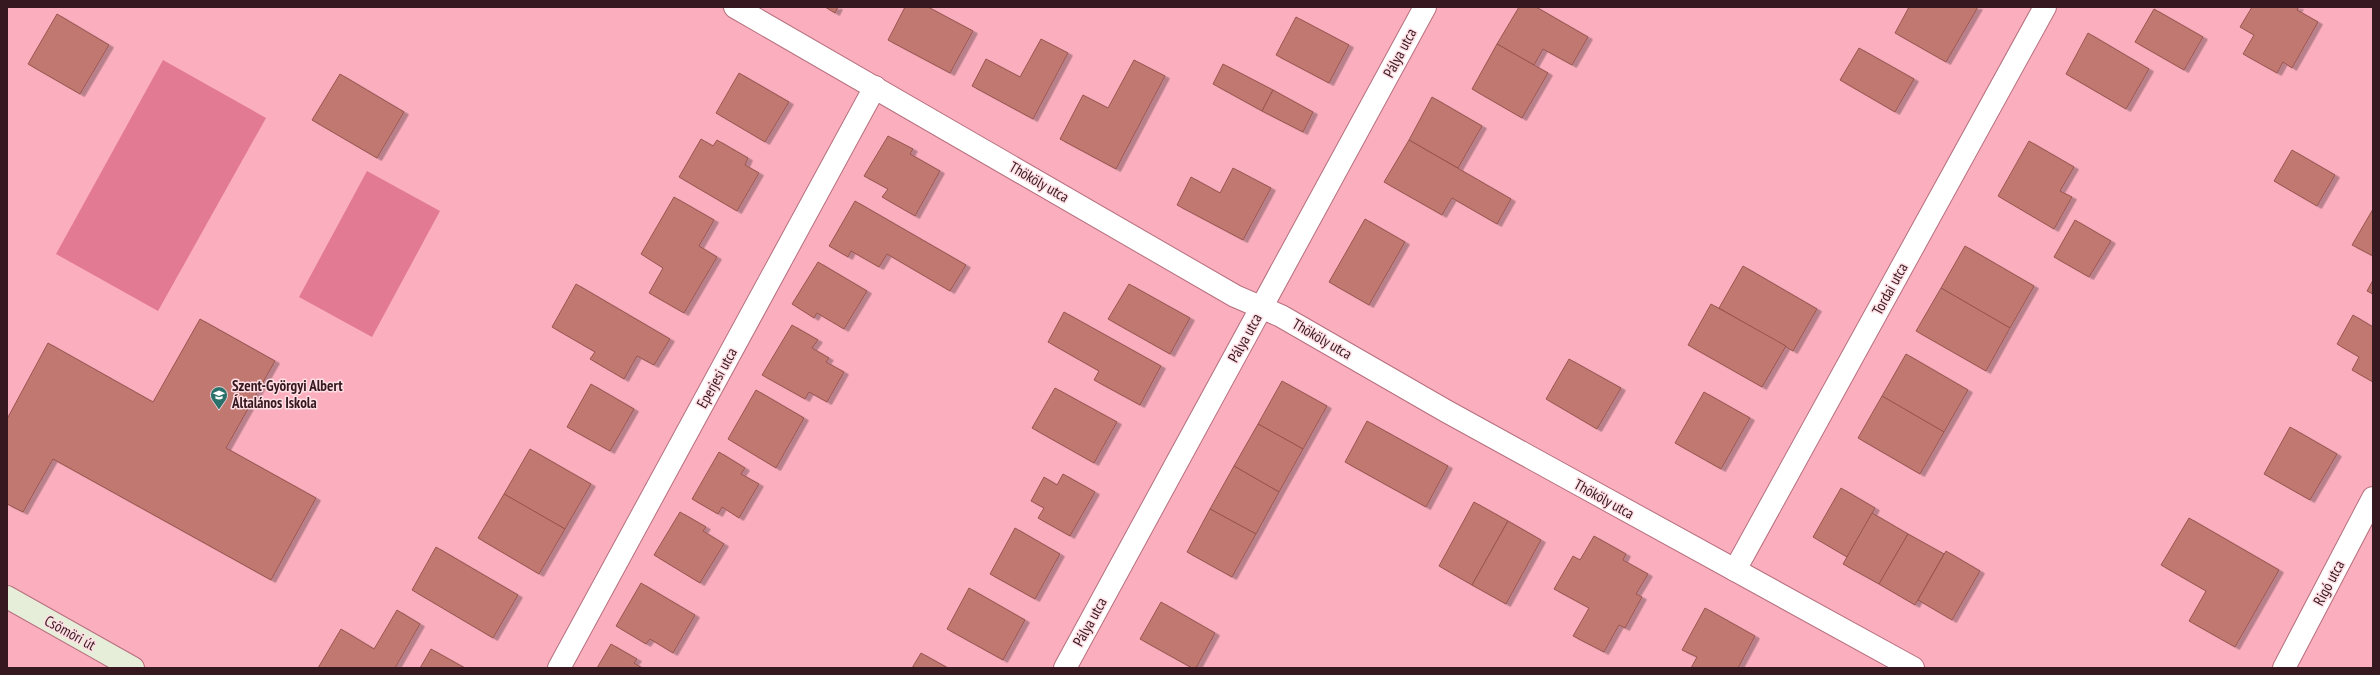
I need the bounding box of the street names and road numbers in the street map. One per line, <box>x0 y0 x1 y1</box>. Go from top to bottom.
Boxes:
street label: Pálya utca <box>1379 25 1420 81</box>
street label: Thököly utca <box>1006 157 1072 206</box>
street label: Tordai utca <box>1868 259 1912 318</box>
street label: Pálya utca <box>1223 310 1266 366</box>
street label: Thököly utca <box>1289 314 1355 363</box>
street label: Eperjesi utca <box>692 344 741 411</box>
street label: Thököly utca <box>1571 474 1638 523</box>
street label: Rigó utca <box>2309 557 2348 609</box>
street label: Pálya utca <box>1068 594 1111 650</box>
street label: Csömöri út <box>41 611 99 654</box>

